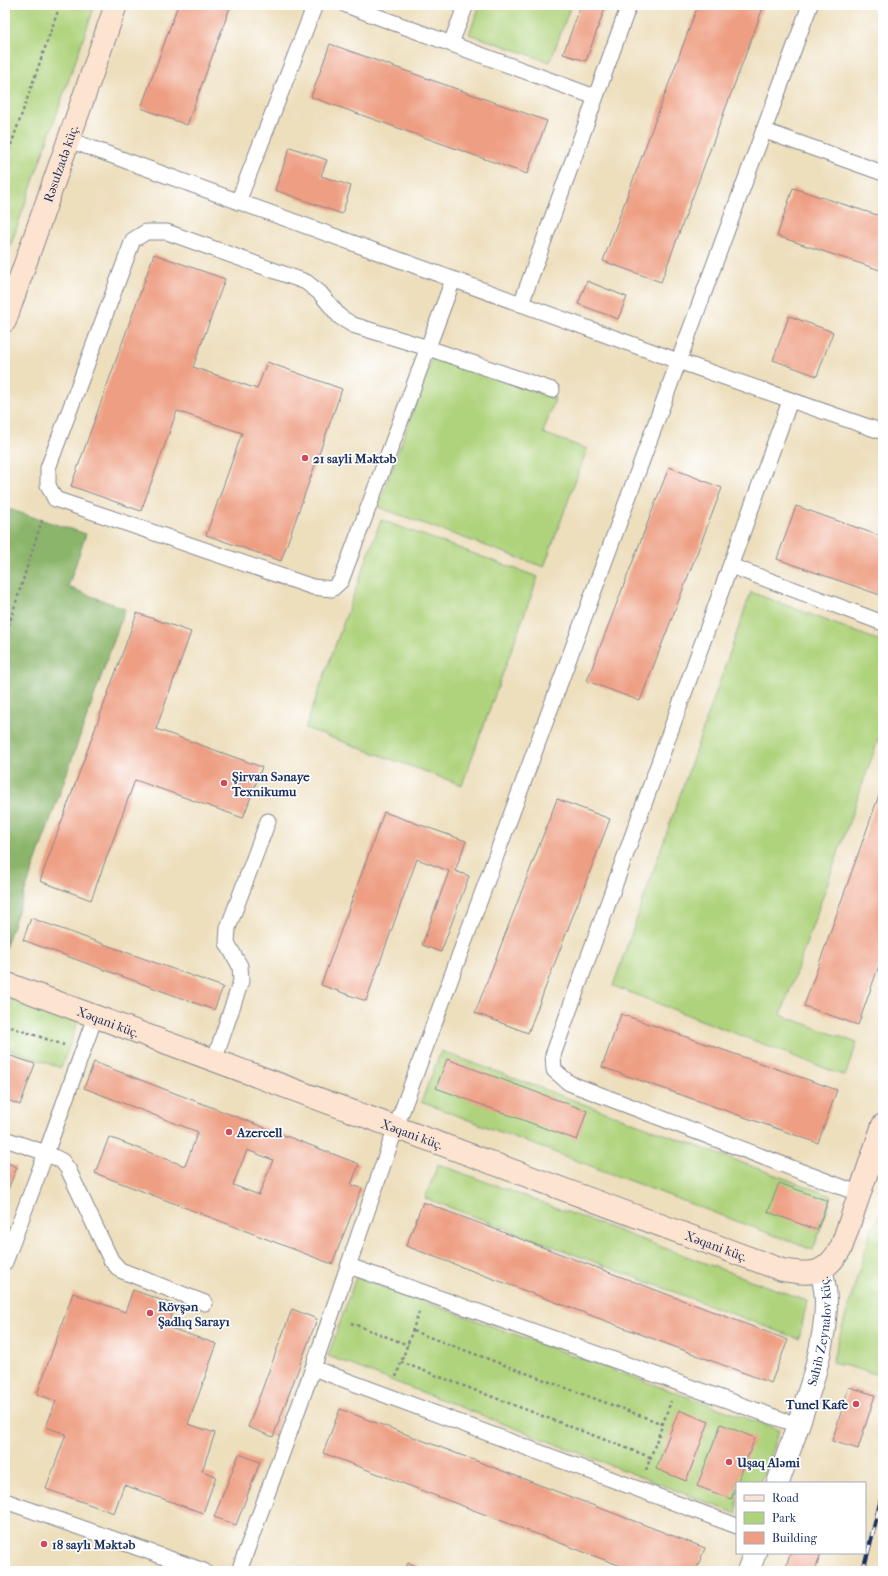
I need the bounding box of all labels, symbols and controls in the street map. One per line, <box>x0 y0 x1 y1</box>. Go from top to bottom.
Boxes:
street label: Rəsulzadə küç. <box>40 123 81 204</box>
place label: 21 sayli Məktəb <box>313 451 397 467</box>
marker: 21 sayli Məktəb <box>300 453 310 463</box>
place label: Şirvan Sənaye Texnikumu <box>231 769 310 799</box>
marker: Şirvan Sənaye Texnikumu <box>219 778 229 788</box>
street label: Xəqani küç. <box>75 1004 141 1041</box>
street label: Xəqani küç. <box>379 1116 445 1153</box>
place label: Azercell <box>236 1125 283 1140</box>
marker: Azercell <box>224 1127 234 1137</box>
street label: Xəqani küç. <box>683 1228 749 1265</box>
street label: Sahib Zeynalov küç. <box>804 1276 834 1388</box>
place label: Rövşən Şadlıq Sarayı <box>158 1299 230 1330</box>
marker: Rövşən Şadlıq Sarayı <box>145 1308 155 1318</box>
place label: Tunel Kafe <box>785 1397 849 1412</box>
marker: Tunel Kafe <box>851 1399 861 1409</box>
place label: Uşaq Aləmi <box>736 1455 800 1471</box>
marker: Uşaq Aləmi <box>724 1457 734 1467</box>
legend <box>736 1482 866 1554</box>
text: Road <box>772 1491 799 1505</box>
text: Park <box>772 1511 797 1525</box>
text: Building <box>772 1531 817 1545</box>
place label: 18 saylı Məktəb <box>52 1537 135 1553</box>
marker: 18 saylı Məktəb <box>39 1539 49 1549</box>

